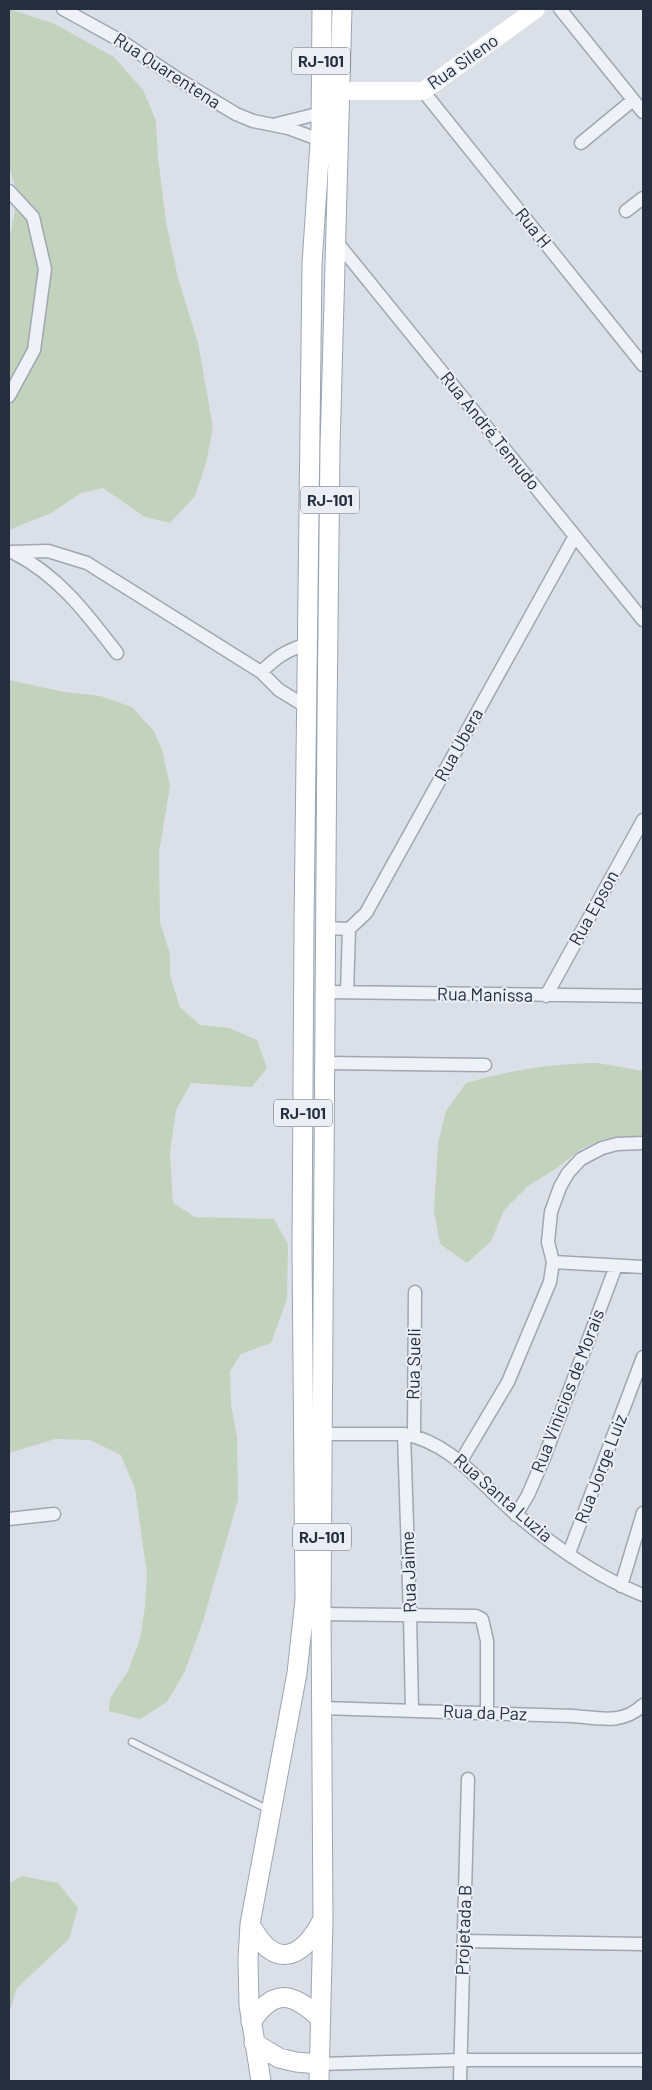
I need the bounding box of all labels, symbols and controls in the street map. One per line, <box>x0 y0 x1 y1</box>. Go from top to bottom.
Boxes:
street label: Rua Quarentena <box>110 27 225 113</box>
street label: Rua Sileno <box>423 29 502 94</box>
road number: RJ-101 <box>292 48 350 74</box>
street label: Rua H <box>511 203 557 252</box>
street label: Rua André Temudo <box>436 367 545 494</box>
road number: RJ-101 <box>301 486 359 514</box>
street label: Rua Ubera <box>429 704 487 785</box>
street label: Rua Epson <box>564 866 623 949</box>
street label: Rua Manissa <box>437 982 533 1006</box>
road number: RJ-101 <box>274 1100 332 1126</box>
street label: Rua Vinicios de Morais <box>526 1306 608 1476</box>
street label: Rua Sueli <box>401 1328 425 1400</box>
street label: Rua Jorge Luiz <box>569 1411 631 1526</box>
street label: Rua Santa Luzia <box>450 1448 558 1546</box>
road number: RJ-101 <box>293 1524 351 1550</box>
street label: Rua Jaime <box>396 1531 420 1613</box>
street label: Rua da Paz <box>443 1700 527 1724</box>
street label: Projetada B <box>450 1884 476 1976</box>

